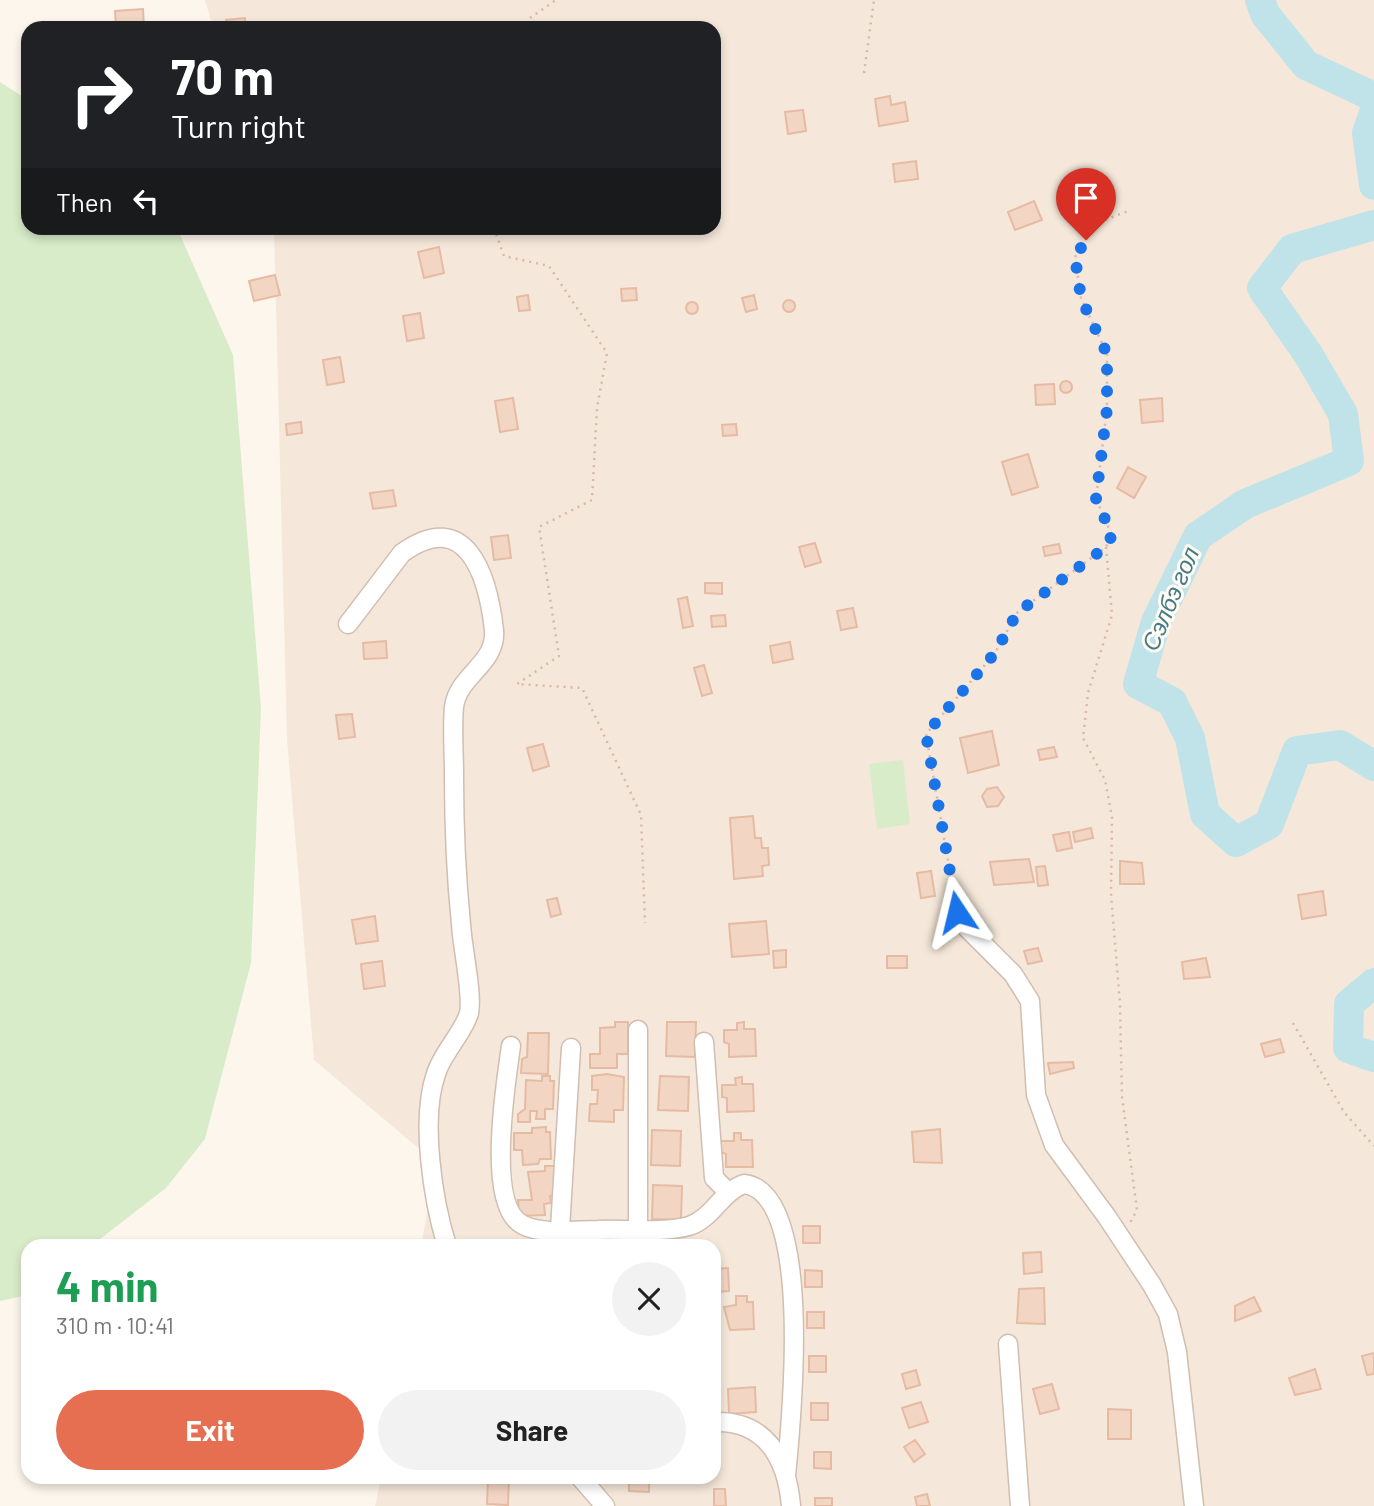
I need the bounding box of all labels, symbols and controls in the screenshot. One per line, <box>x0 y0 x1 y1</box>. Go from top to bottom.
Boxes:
text: 70 m <box>171 46 274 105</box>
icon: right <box>56 49 147 140</box>
text: Turn right <box>171 106 306 144</box>
pin <box>1056 168 1116 240</box>
icon: arrive <box>1067 179 1105 217</box>
icon: left <box>127 182 165 220</box>
text: Then <box>56 186 113 217</box>
water label: Сэлбэ гол <box>1135 542 1205 655</box>
position arrow <box>920 875 994 949</box>
text: 4 min <box>56 1260 159 1310</box>
button: close <box>612 1262 686 1336</box>
text: 310 m · 10:41 <box>56 1311 174 1339</box>
button: Exit <box>56 1390 364 1470</box>
button: Share <box>378 1390 686 1470</box>

